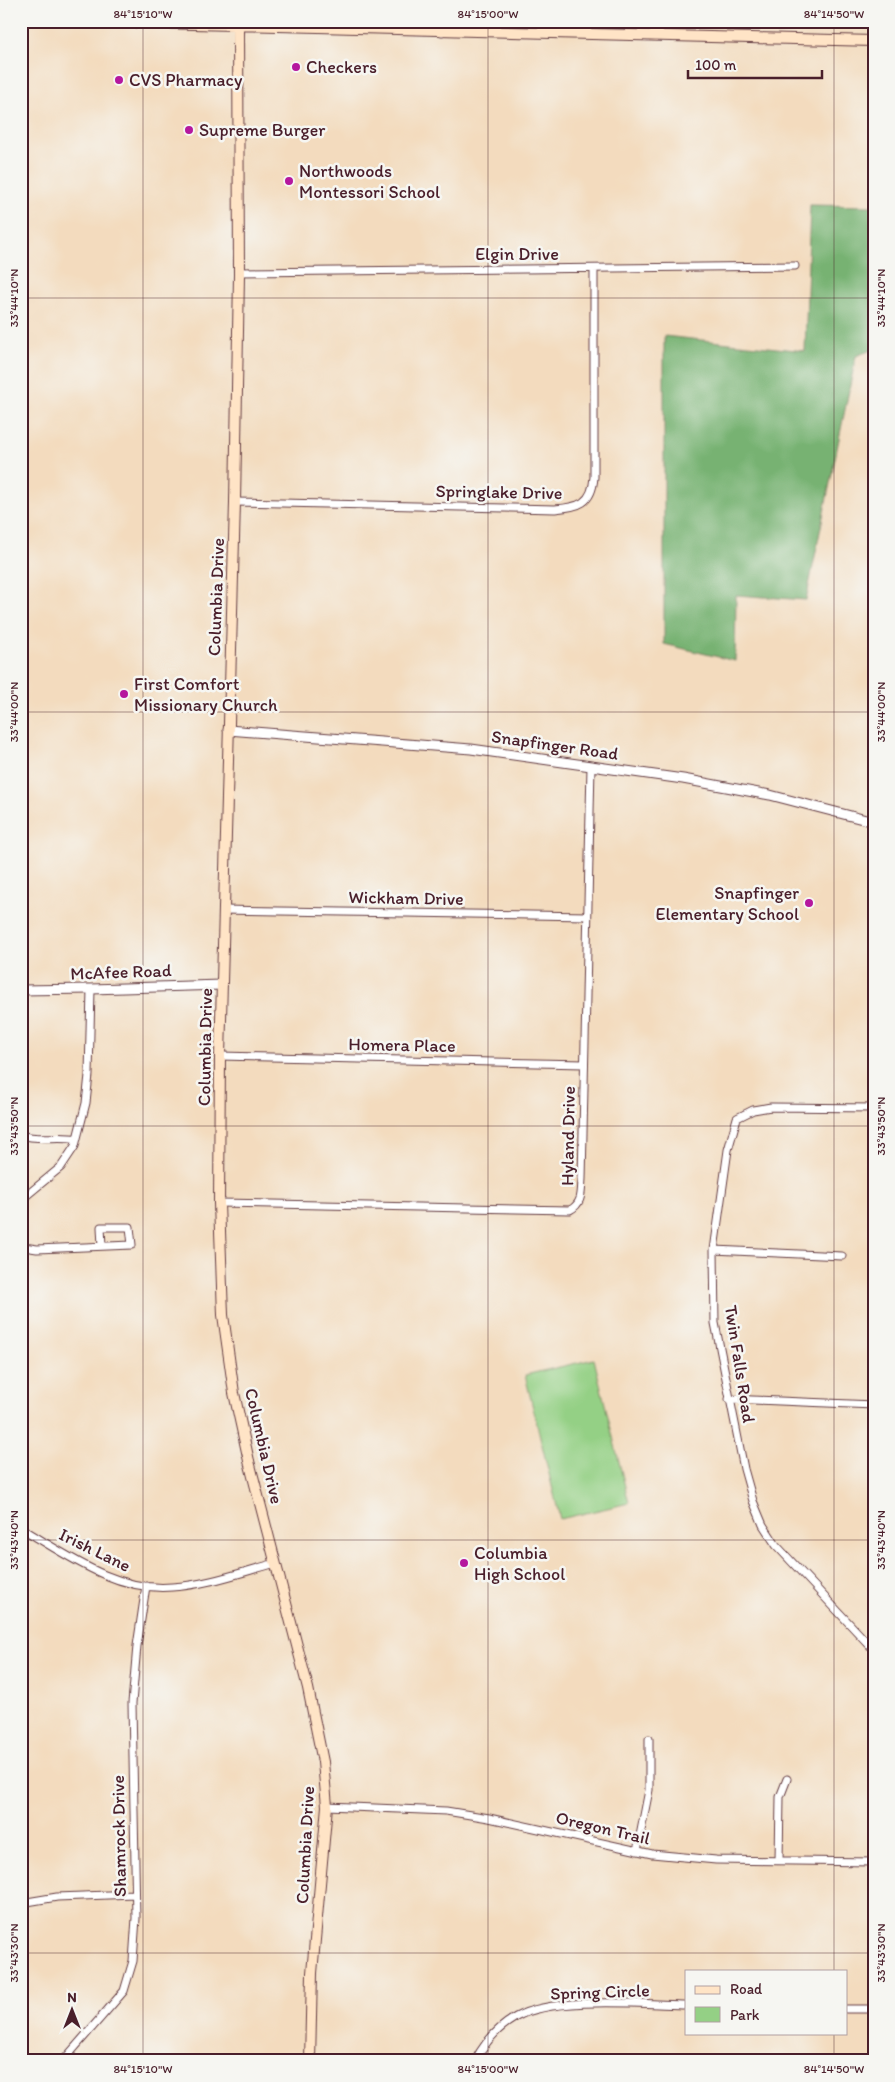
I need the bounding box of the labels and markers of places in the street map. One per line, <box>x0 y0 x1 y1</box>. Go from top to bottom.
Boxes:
place label: Checkers <box>306 56 377 78</box>
marker: Checkers <box>290 61 302 73</box>
place label: CVS Pharmacy <box>129 69 243 91</box>
marker: CVS Pharmacy <box>113 74 125 86</box>
place label: Supreme Burger <box>199 119 326 141</box>
marker: Supreme Burger <box>183 124 195 136</box>
place label: Northwoods Montessori School <box>299 160 440 203</box>
marker: Northwoods Montessori School <box>283 175 295 187</box>
place label: First Comfort Missionary Church <box>134 673 278 716</box>
marker: First Comfort Missionary Church <box>118 688 130 700</box>
place label: Snapfinger Elementary School <box>655 882 799 925</box>
marker: Snapfinger Elementary School <box>803 897 815 909</box>
place label: Columbia High School <box>474 1542 565 1585</box>
marker: Columbia High School <box>458 1557 470 1569</box>

